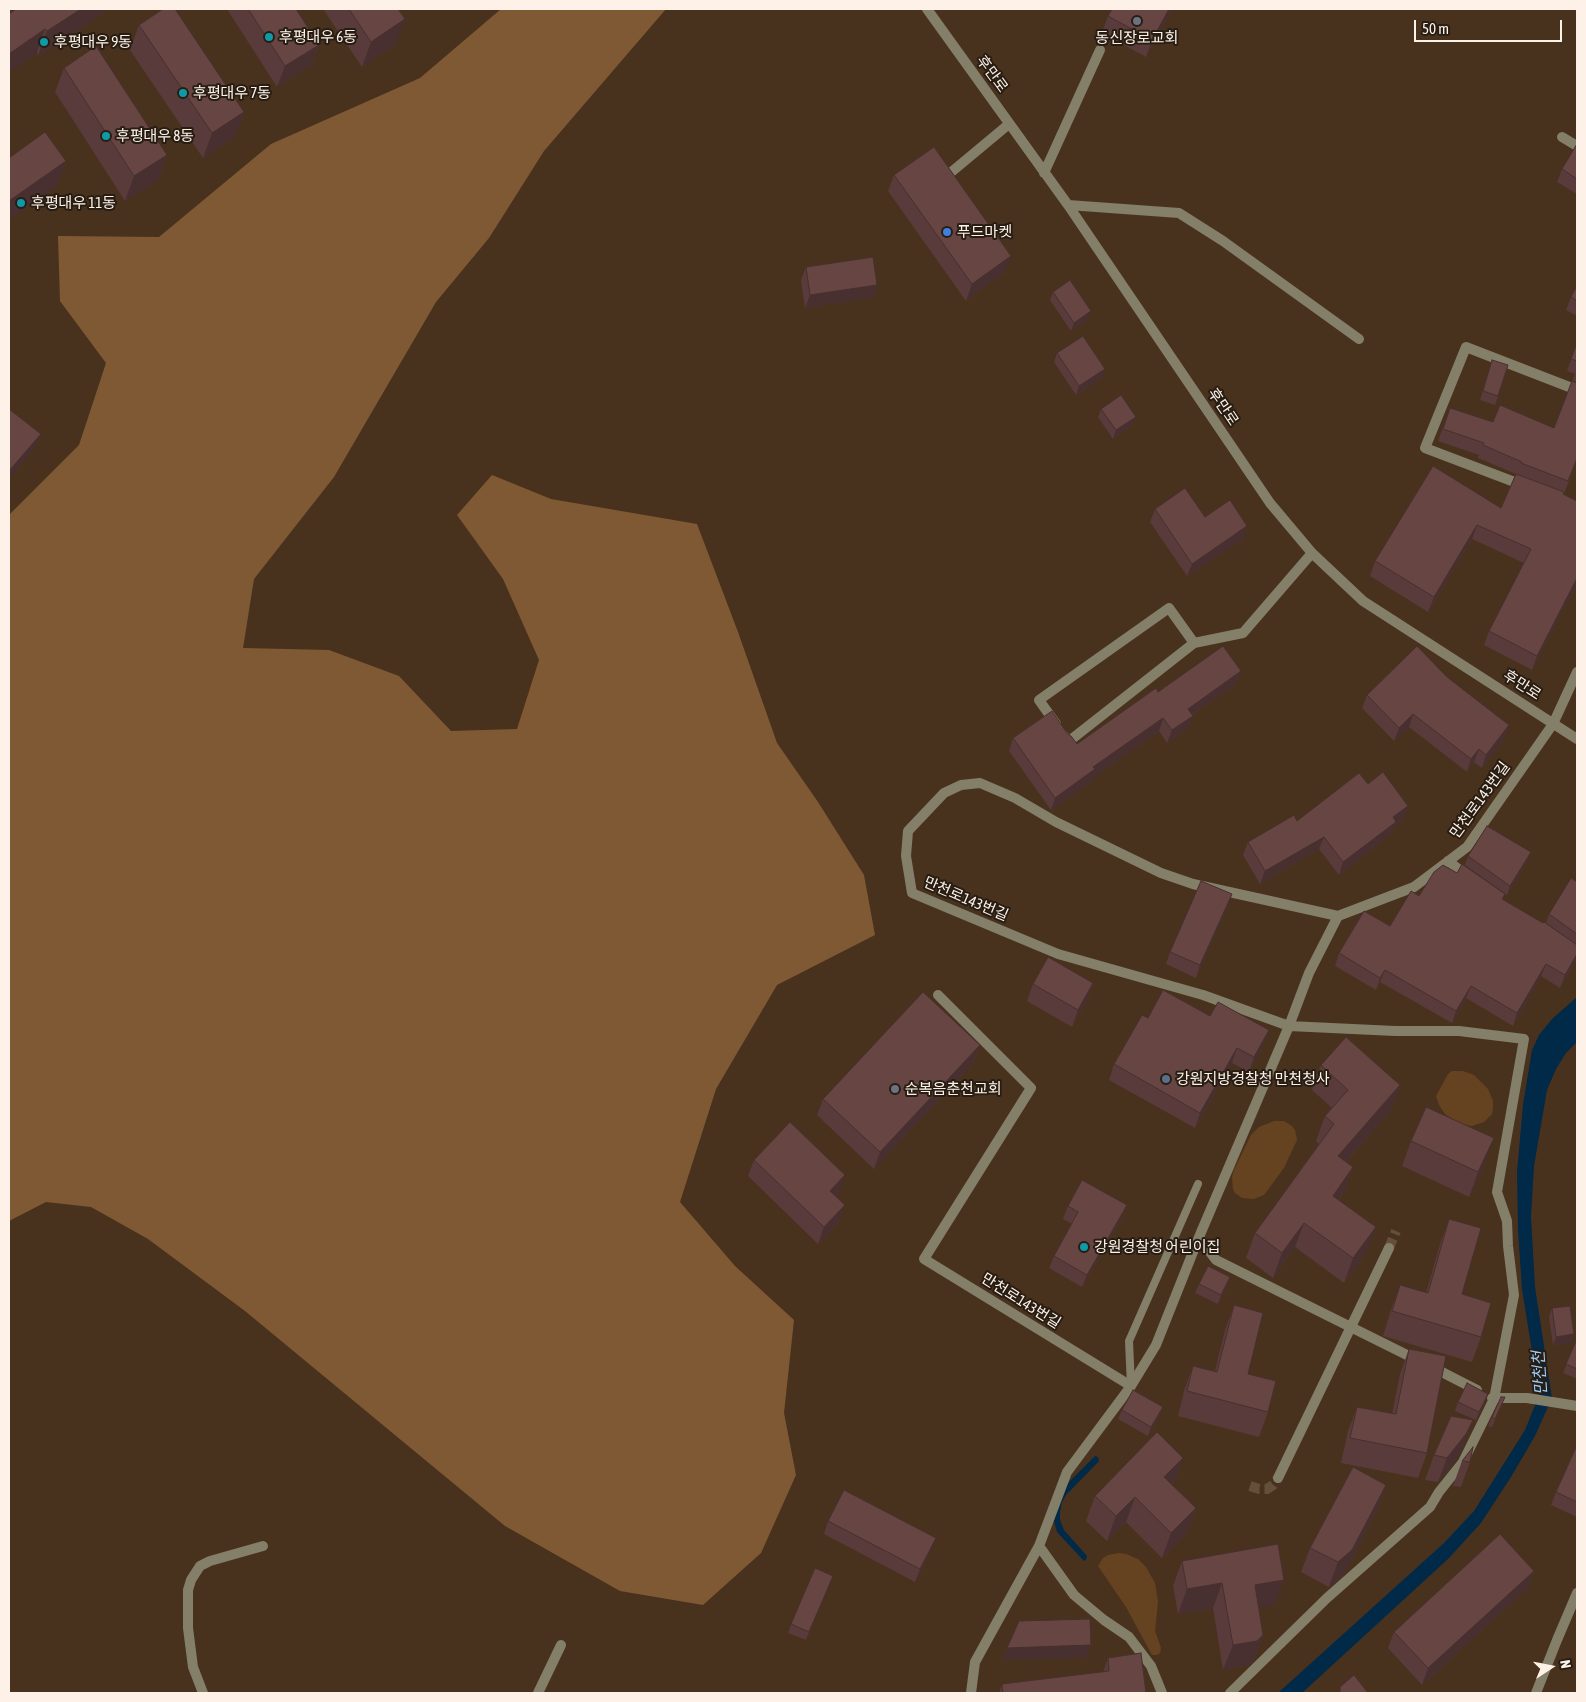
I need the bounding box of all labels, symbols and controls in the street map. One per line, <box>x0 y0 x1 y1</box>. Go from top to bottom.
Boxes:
scale bar <box>1416 10 1564 42</box>
marker: 동신장로교회 <box>1131 15 1143 27</box>
text: 50 m <box>1422 20 1449 37</box>
place label: 후평대우 6동 <box>279 28 357 46</box>
place label: 동신장로교회 <box>1096 29 1178 47</box>
marker: 후평대우 6동 <box>263 31 275 43</box>
place label: 후평대우 9동 <box>54 33 132 51</box>
marker: 후평대우 9동 <box>38 36 50 48</box>
street label: 후만로 <box>973 52 1011 96</box>
place label: 후평대우 7동 <box>193 84 271 102</box>
marker: 후평대우 7동 <box>177 87 189 99</box>
place label: 후평대우 8동 <box>116 127 194 145</box>
marker: 후평대우 8동 <box>100 130 112 142</box>
place label: 후평대우 11동 <box>31 194 116 212</box>
marker: 후평대우 11동 <box>15 197 27 209</box>
place label: 푸드마켓 <box>957 223 1012 241</box>
marker: 푸드마켓 <box>941 226 953 238</box>
street label: 후만로 <box>1204 385 1242 429</box>
street label: 후만로 <box>1500 666 1544 704</box>
street label: 만천로143번길 <box>1446 758 1514 842</box>
street label: 만천로143번길 <box>921 873 1011 925</box>
place label: 강원지방경찰청 만천청사 <box>1176 1070 1330 1088</box>
marker: 강원지방경찰청 만천청사 <box>1160 1073 1172 1085</box>
place label: 순복음춘천교회 <box>905 1080 1002 1098</box>
marker: 순복음춘천교회 <box>889 1083 901 1095</box>
place label: 강원경찰청 어린이집 <box>1094 1238 1220 1256</box>
marker: 강원경찰청 어린이집 <box>1078 1241 1090 1253</box>
street label: 만천로143번길 <box>978 1269 1064 1333</box>
water label: 만천천 <box>1529 1350 1551 1396</box>
north arrow <box>1526 1642 1576 1692</box>
text: N <box>1557 1659 1574 1670</box>

